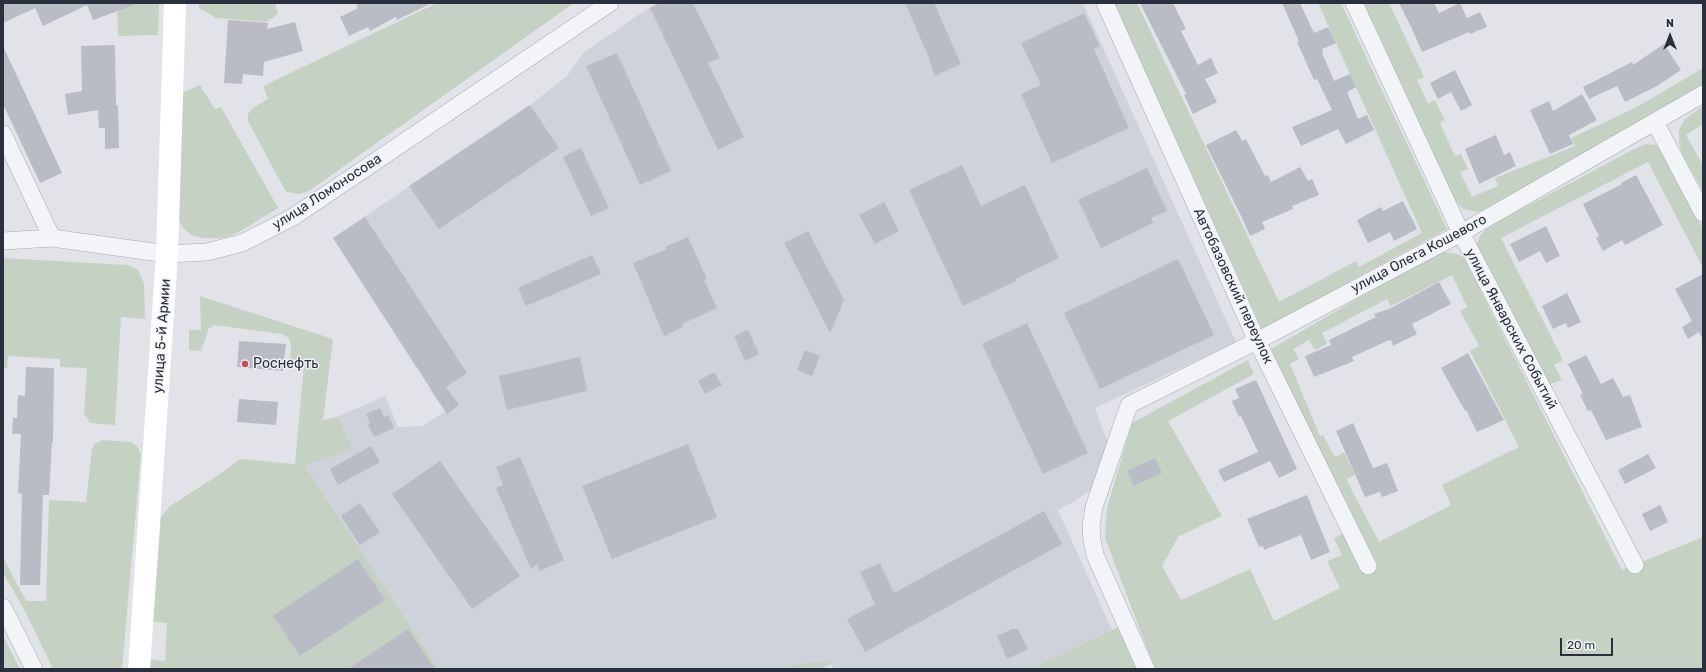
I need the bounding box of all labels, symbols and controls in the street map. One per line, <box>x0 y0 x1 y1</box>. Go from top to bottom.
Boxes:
north arrow <box>1650 16 1690 56</box>
text: N <box>1666 17 1674 30</box>
street label: улица Ломоносова <box>269 150 385 234</box>
street label: Автобазовский переулок <box>1189 205 1277 367</box>
street label: улица Олега Кошевого <box>1348 211 1490 297</box>
street label: улица Январских Событий <box>1461 246 1561 412</box>
street label: улица 5-й Армии <box>150 278 174 394</box>
place label: Роснефть <box>253 356 318 372</box>
marker: Роснефть <box>240 359 250 369</box>
scale bar <box>1562 630 1615 656</box>
text: 20 m <box>1567 638 1595 652</box>

